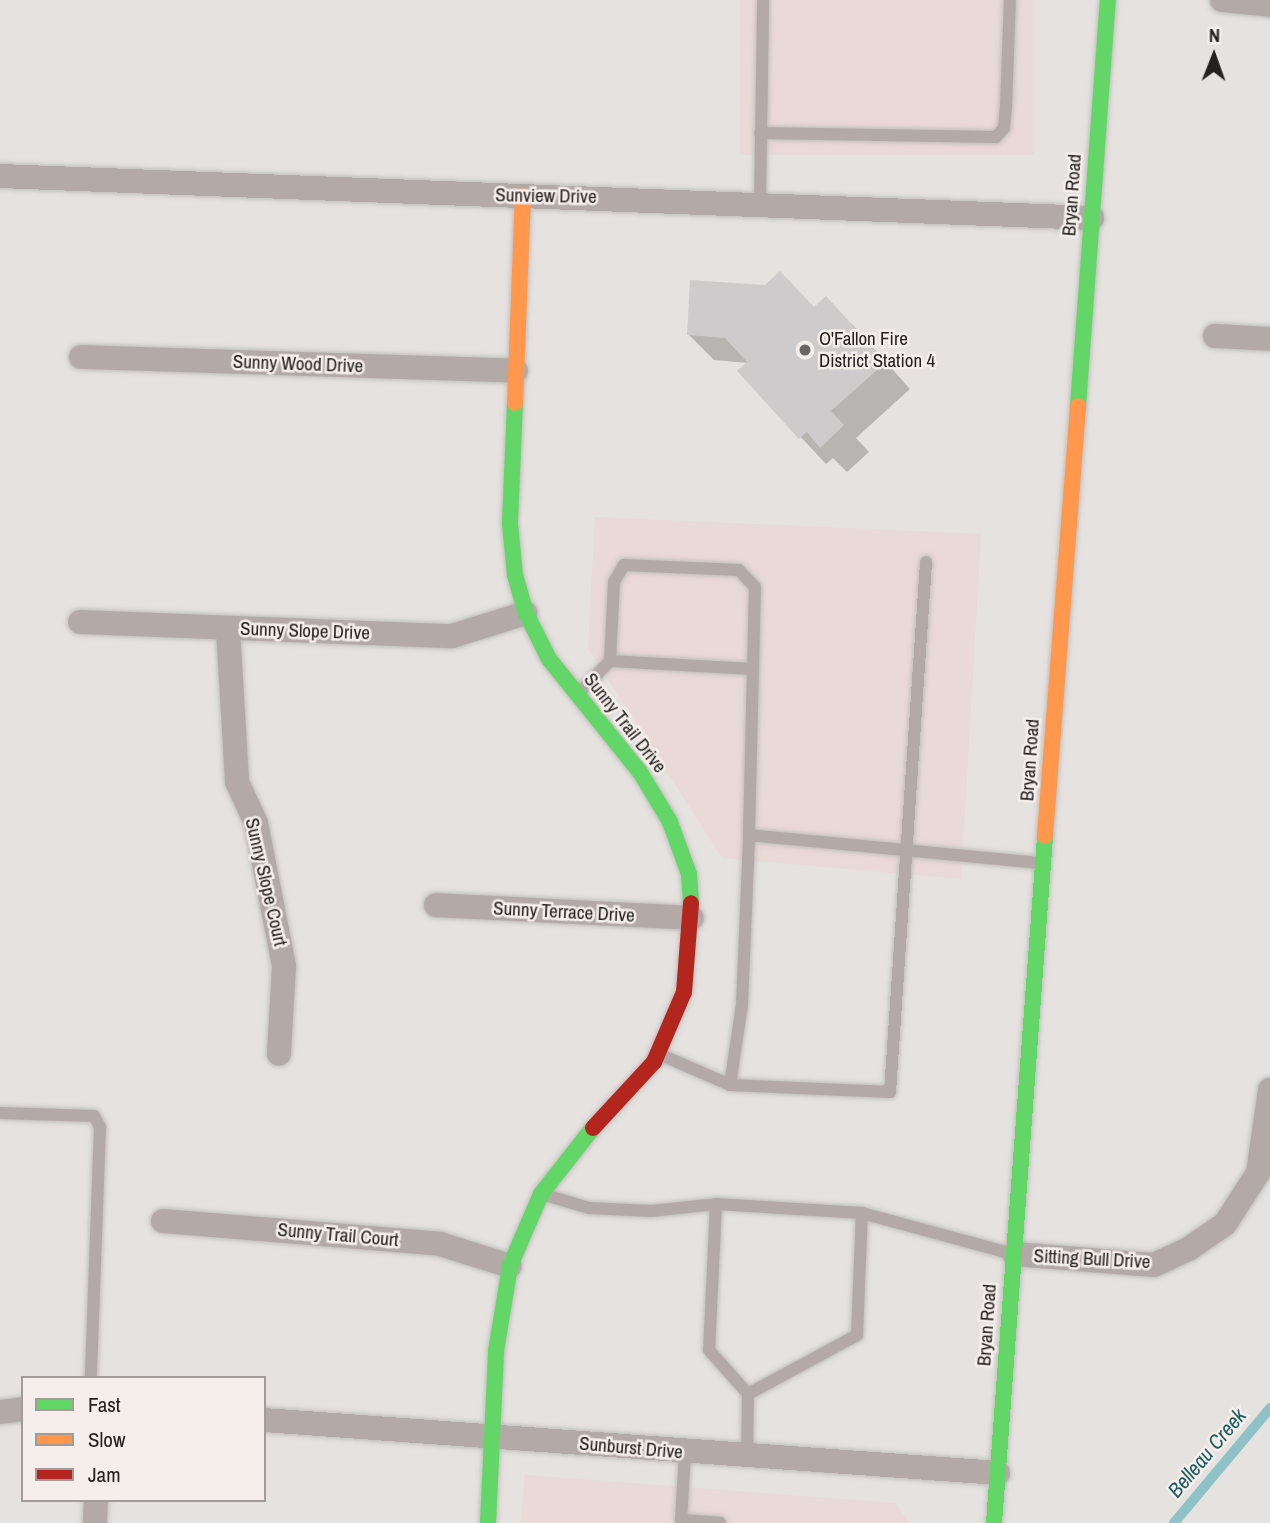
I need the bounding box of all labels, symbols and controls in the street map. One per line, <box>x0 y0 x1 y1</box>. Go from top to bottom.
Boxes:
north arrow <box>1179 21 1249 91</box>
text: N <box>1209 22 1220 48</box>
street label: Bryan Road <box>1058 153 1086 237</box>
street label: Sunview Drive <box>495 184 597 208</box>
place label: O'Fallon Fire District Station 4 <box>819 328 935 372</box>
marker: O'Fallon Fire District Station 4 <box>797 342 813 358</box>
street label: Sunny Wood Drive <box>232 350 364 378</box>
street label: Sunny Slope Drive <box>240 617 370 645</box>
street label: Sunny Trail Drive <box>579 668 671 778</box>
street label: Bryan Road <box>1016 718 1044 802</box>
street label: Sunny Slope Court <box>240 816 292 948</box>
street label: Sunny Terrace Drive <box>492 897 636 927</box>
street label: Sunny Trail Court <box>276 1218 400 1252</box>
street label: Sitting Bull Drive <box>1033 1245 1151 1273</box>
street label: Bryan Road <box>973 1283 1001 1367</box>
legend <box>21 1376 266 1502</box>
text: Fast <box>88 1390 121 1419</box>
water label: Belleau Creek <box>1163 1403 1251 1503</box>
text: Slow <box>88 1425 125 1454</box>
street label: Sunburst Drive <box>578 1432 684 1464</box>
text: Jam <box>88 1460 121 1489</box>

